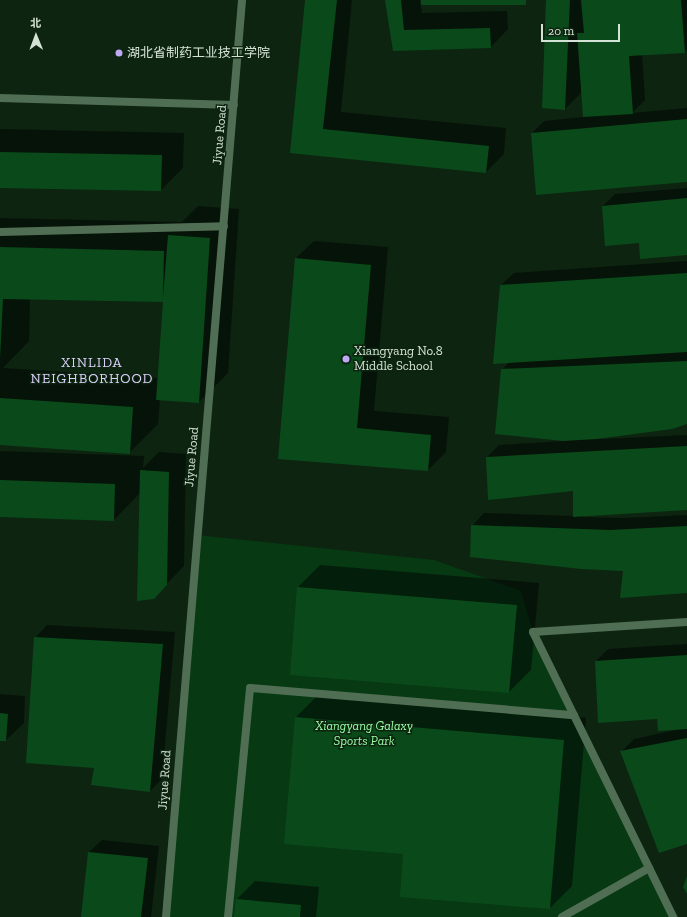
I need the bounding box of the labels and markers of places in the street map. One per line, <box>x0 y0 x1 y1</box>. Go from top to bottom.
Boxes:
place label: 湖北省制药工业技工学院 <box>127 45 270 61</box>
marker: 湖北省制药工业技工学院 <box>114 48 124 58</box>
place label: Xiangyang No.8 Middle School <box>354 344 443 375</box>
marker: Xiangyang No.8 Middle School <box>341 354 351 364</box>

